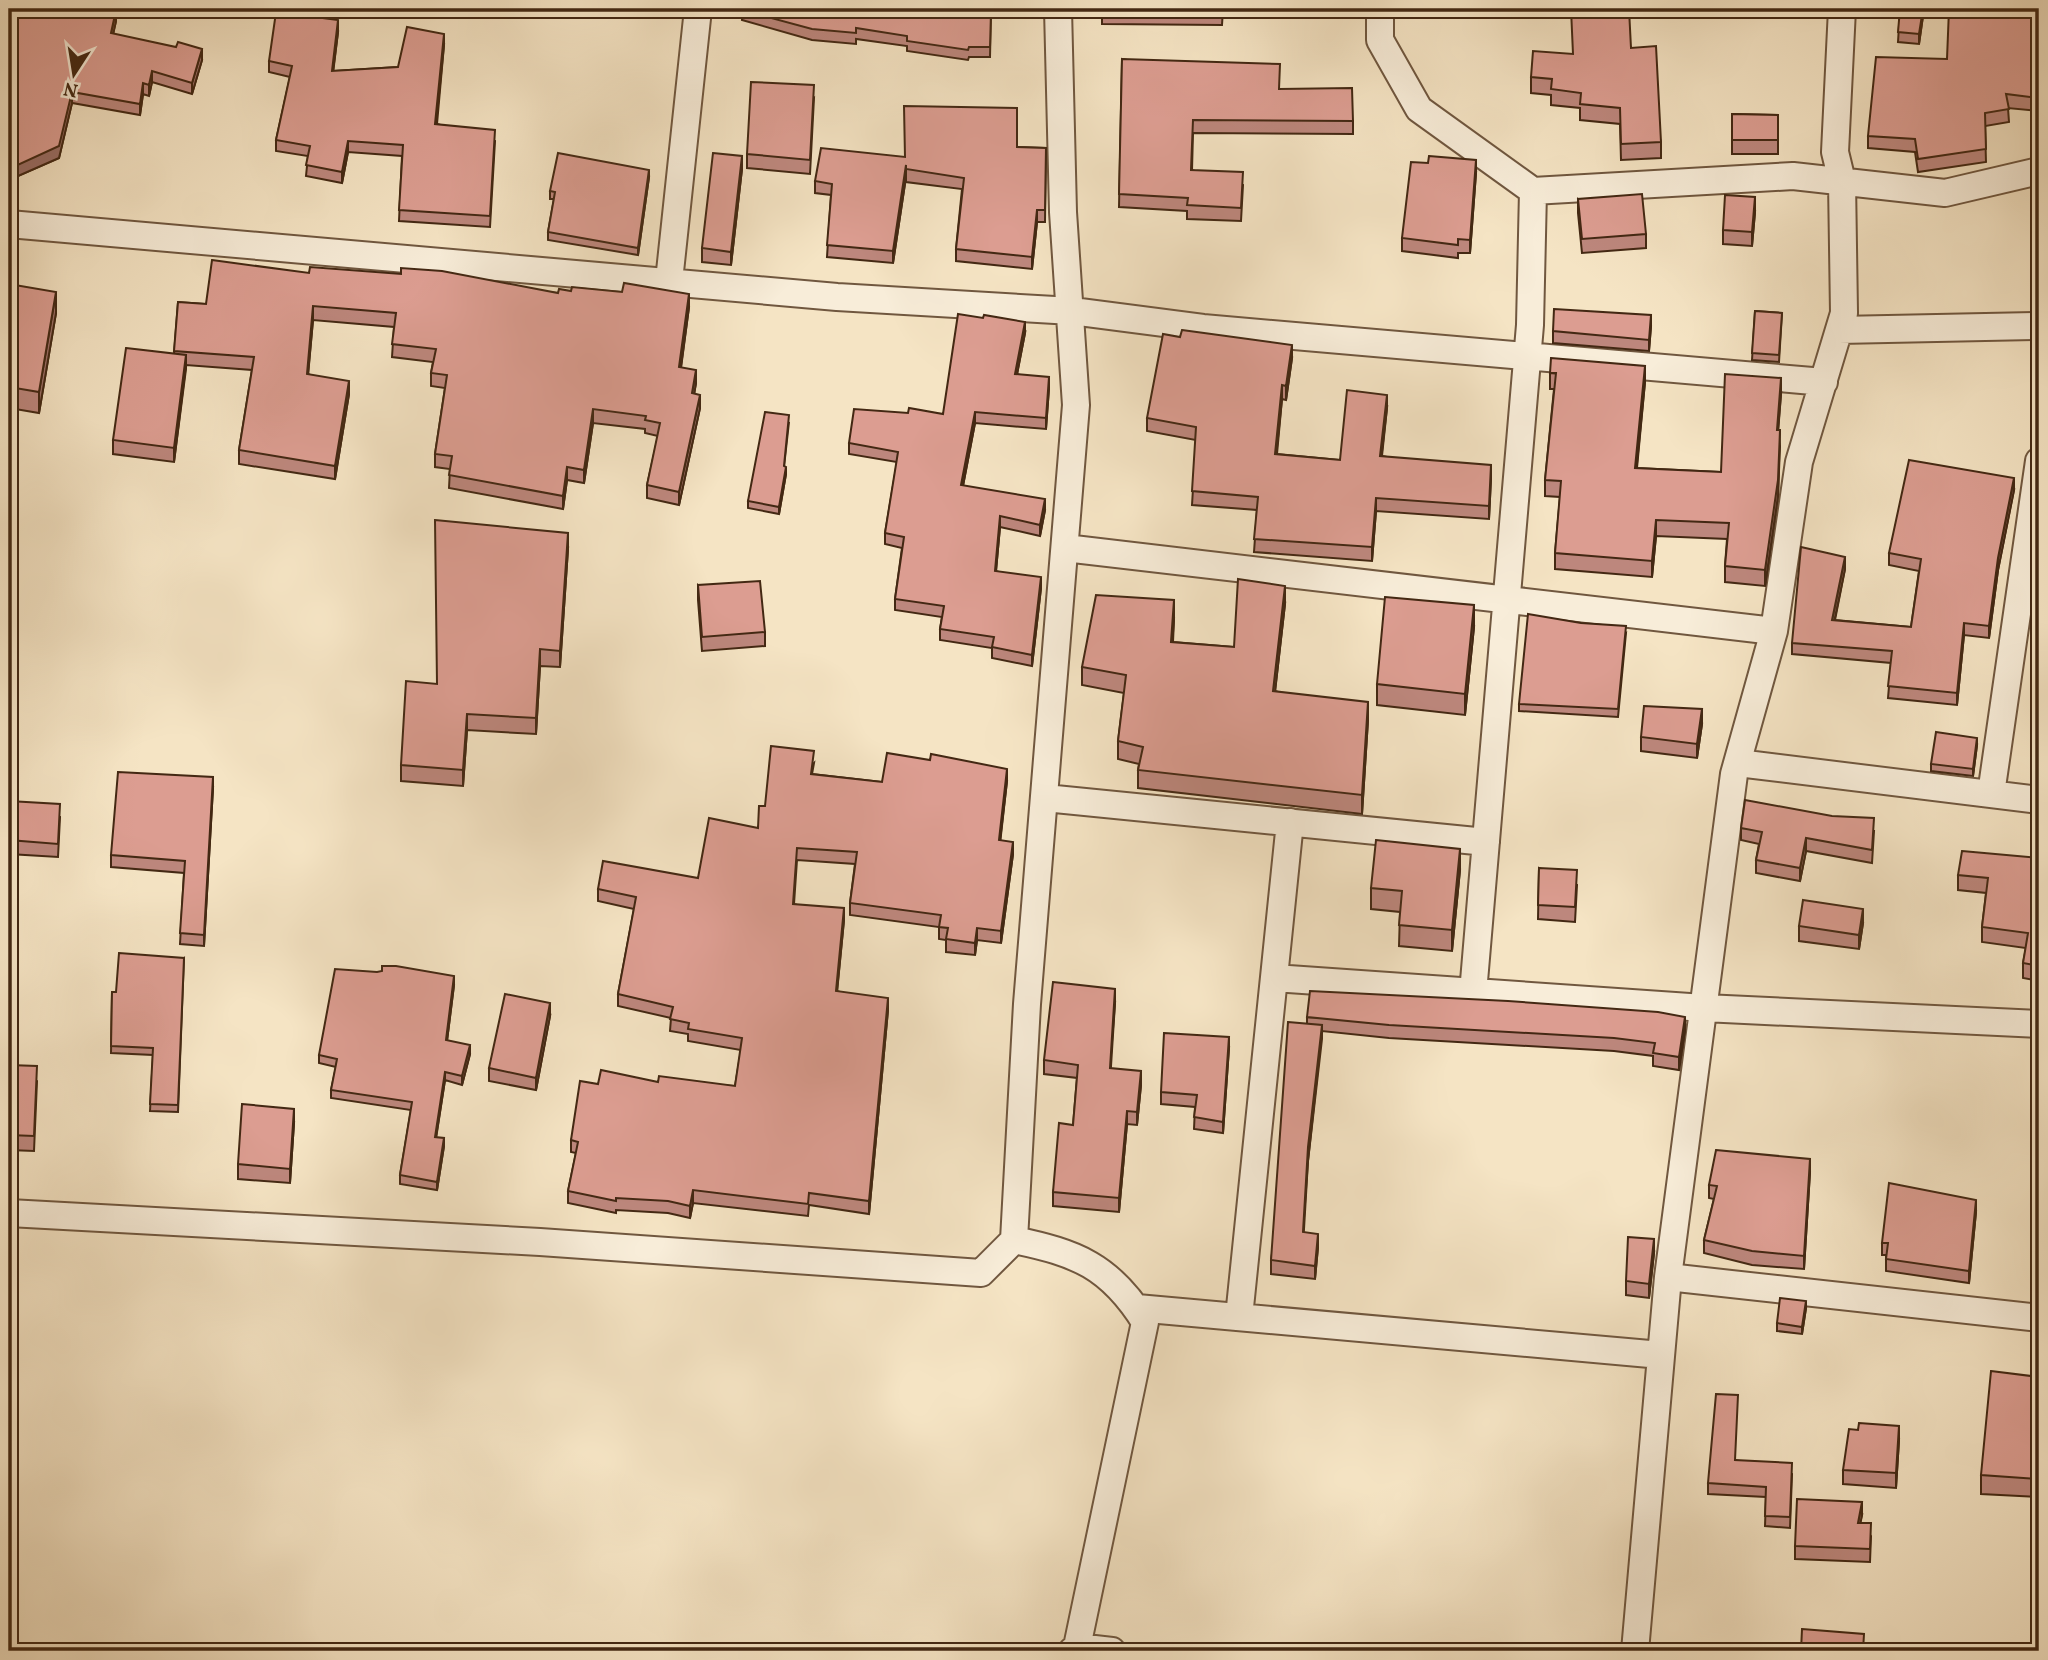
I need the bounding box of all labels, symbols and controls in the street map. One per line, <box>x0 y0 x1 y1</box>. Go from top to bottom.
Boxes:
north arrow <box>38 38 108 108</box>
text: N <box>61 74 80 103</box>

